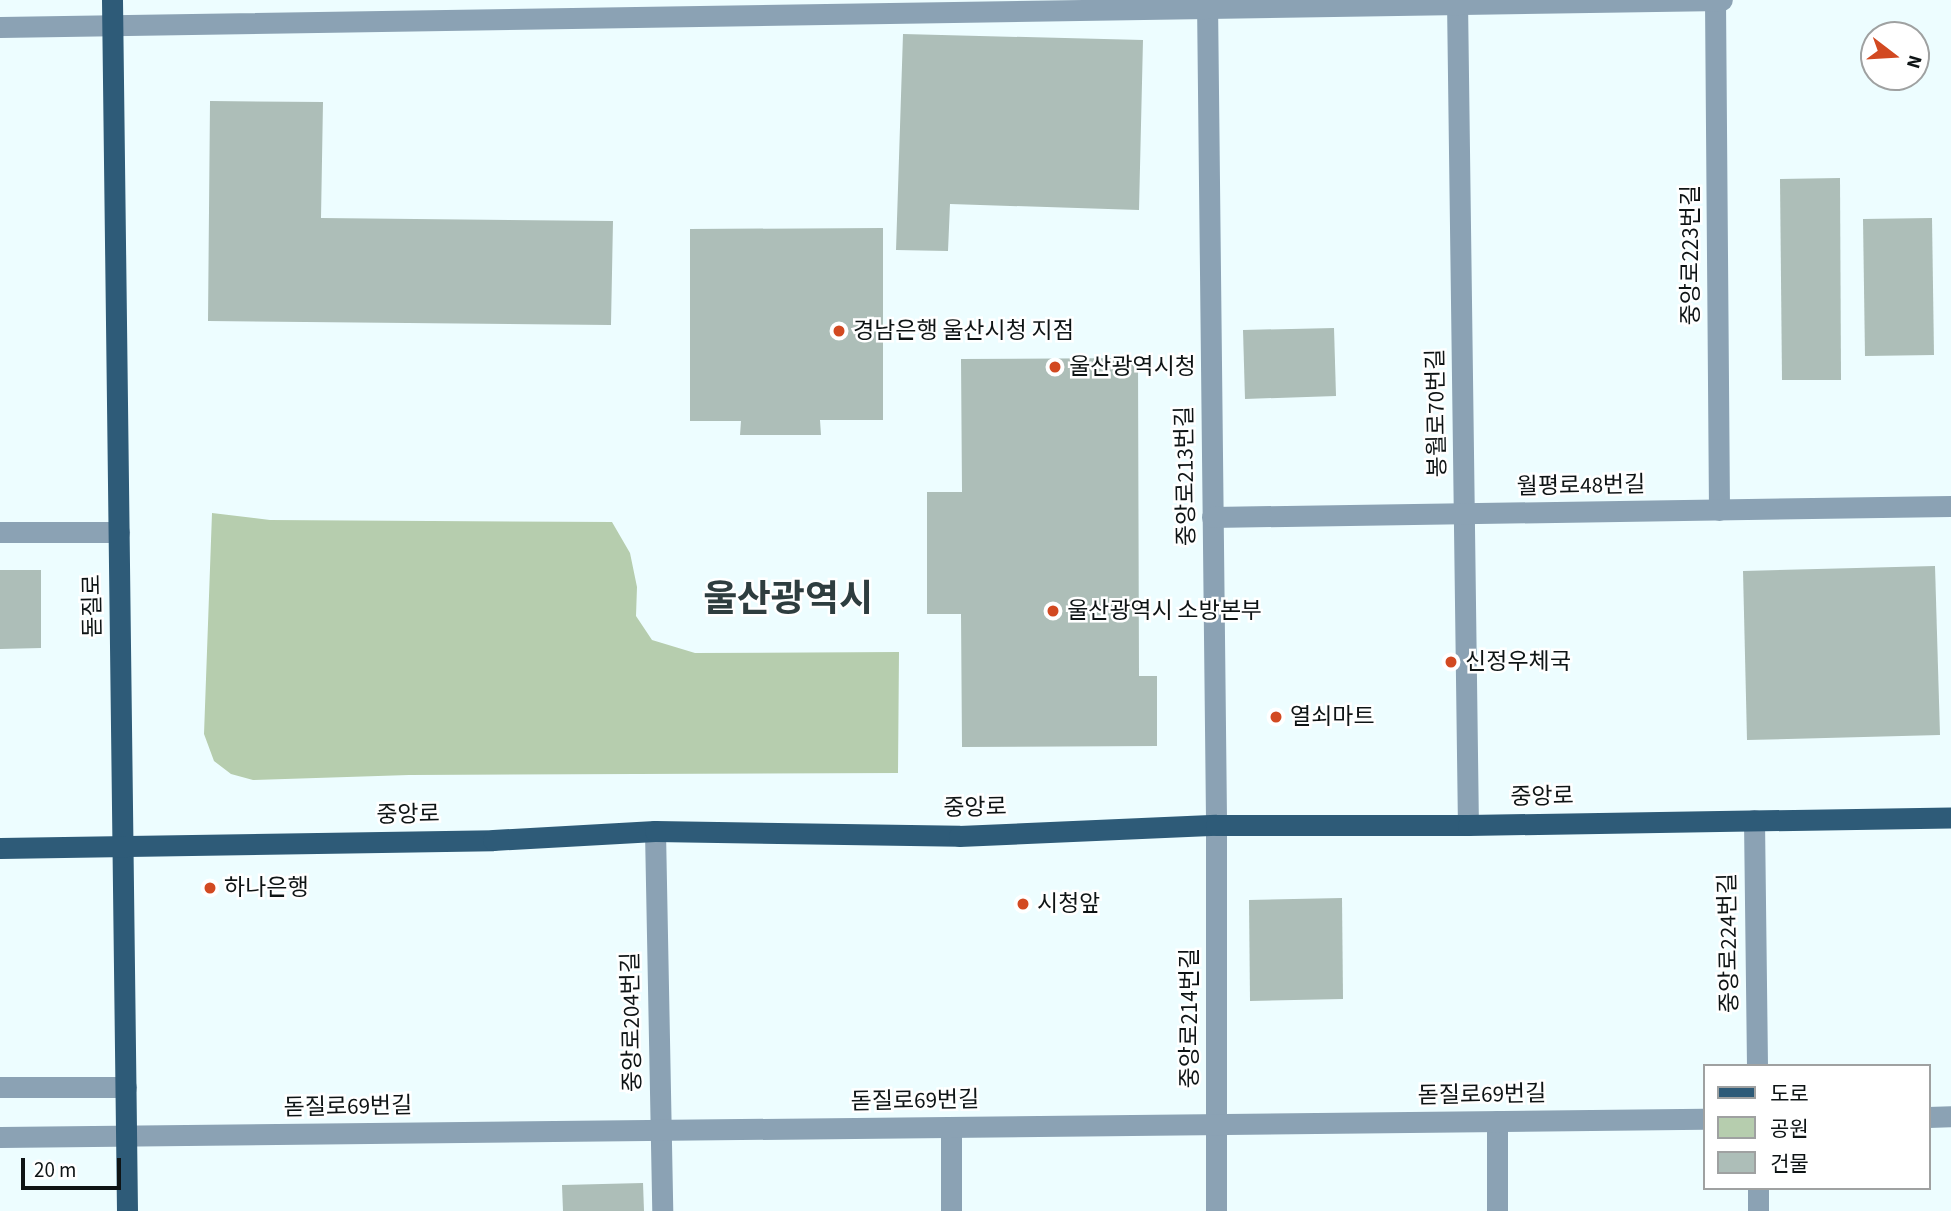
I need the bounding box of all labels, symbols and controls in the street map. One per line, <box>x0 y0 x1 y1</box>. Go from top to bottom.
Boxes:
north arrow <box>1860 21 1930 91</box>
text: N <box>1899 52 1928 72</box>
street label: 중앙로223번길 <box>1677 185 1705 325</box>
place label: 경남은행 울산시청 지점 <box>853 317 1074 345</box>
marker: 경남은행 울산시청 지점 <box>831 323 847 339</box>
street label: 봉월로70번길 <box>1422 348 1452 478</box>
place label: 울산광역시청 <box>1069 353 1196 381</box>
marker: 울산광역시청 <box>1047 359 1063 375</box>
street label: 중앙로213번길 <box>1171 406 1201 546</box>
street label: 월평로48번길 <box>1516 471 1646 501</box>
street label: 돋질로 <box>79 574 107 638</box>
district label: 울산광역시 <box>703 578 873 622</box>
place label: 울산광역시 소방본부 <box>1067 597 1262 625</box>
marker: 울산광역시 소방본부 <box>1045 603 1061 619</box>
place label: 신정우체국 <box>1465 648 1571 676</box>
marker: 신정우체국 <box>1443 654 1459 670</box>
place label: 열쇠마트 <box>1290 703 1375 731</box>
marker: 열쇠마트 <box>1268 709 1284 725</box>
street label: 중앙로 <box>1510 783 1574 811</box>
street label: 중앙로 <box>943 794 1007 822</box>
street label: 중앙로 <box>376 801 440 829</box>
street label: 중앙로224번길 <box>1714 873 1744 1013</box>
place label: 하나은행 <box>224 874 309 902</box>
marker: 하나은행 <box>202 880 218 896</box>
place label: 시청앞 <box>1037 890 1100 918</box>
marker: 시청앞 <box>1015 896 1031 912</box>
street label: 중앙로214번길 <box>1176 948 1204 1088</box>
street label: 중앙로204번길 <box>617 952 647 1092</box>
legend <box>1702 1064 1930 1190</box>
text: 도로 <box>1770 1079 1809 1109</box>
street label: 돋질로69번길 <box>1417 1080 1547 1110</box>
street label: 돋질로69번길 <box>850 1086 980 1116</box>
street label: 돋질로69번길 <box>283 1092 413 1122</box>
text: 공원 <box>1770 1114 1809 1144</box>
scale bar <box>24 1144 124 1188</box>
text: 건물 <box>1770 1149 1809 1179</box>
text: 20 m <box>34 1155 76 1185</box>

